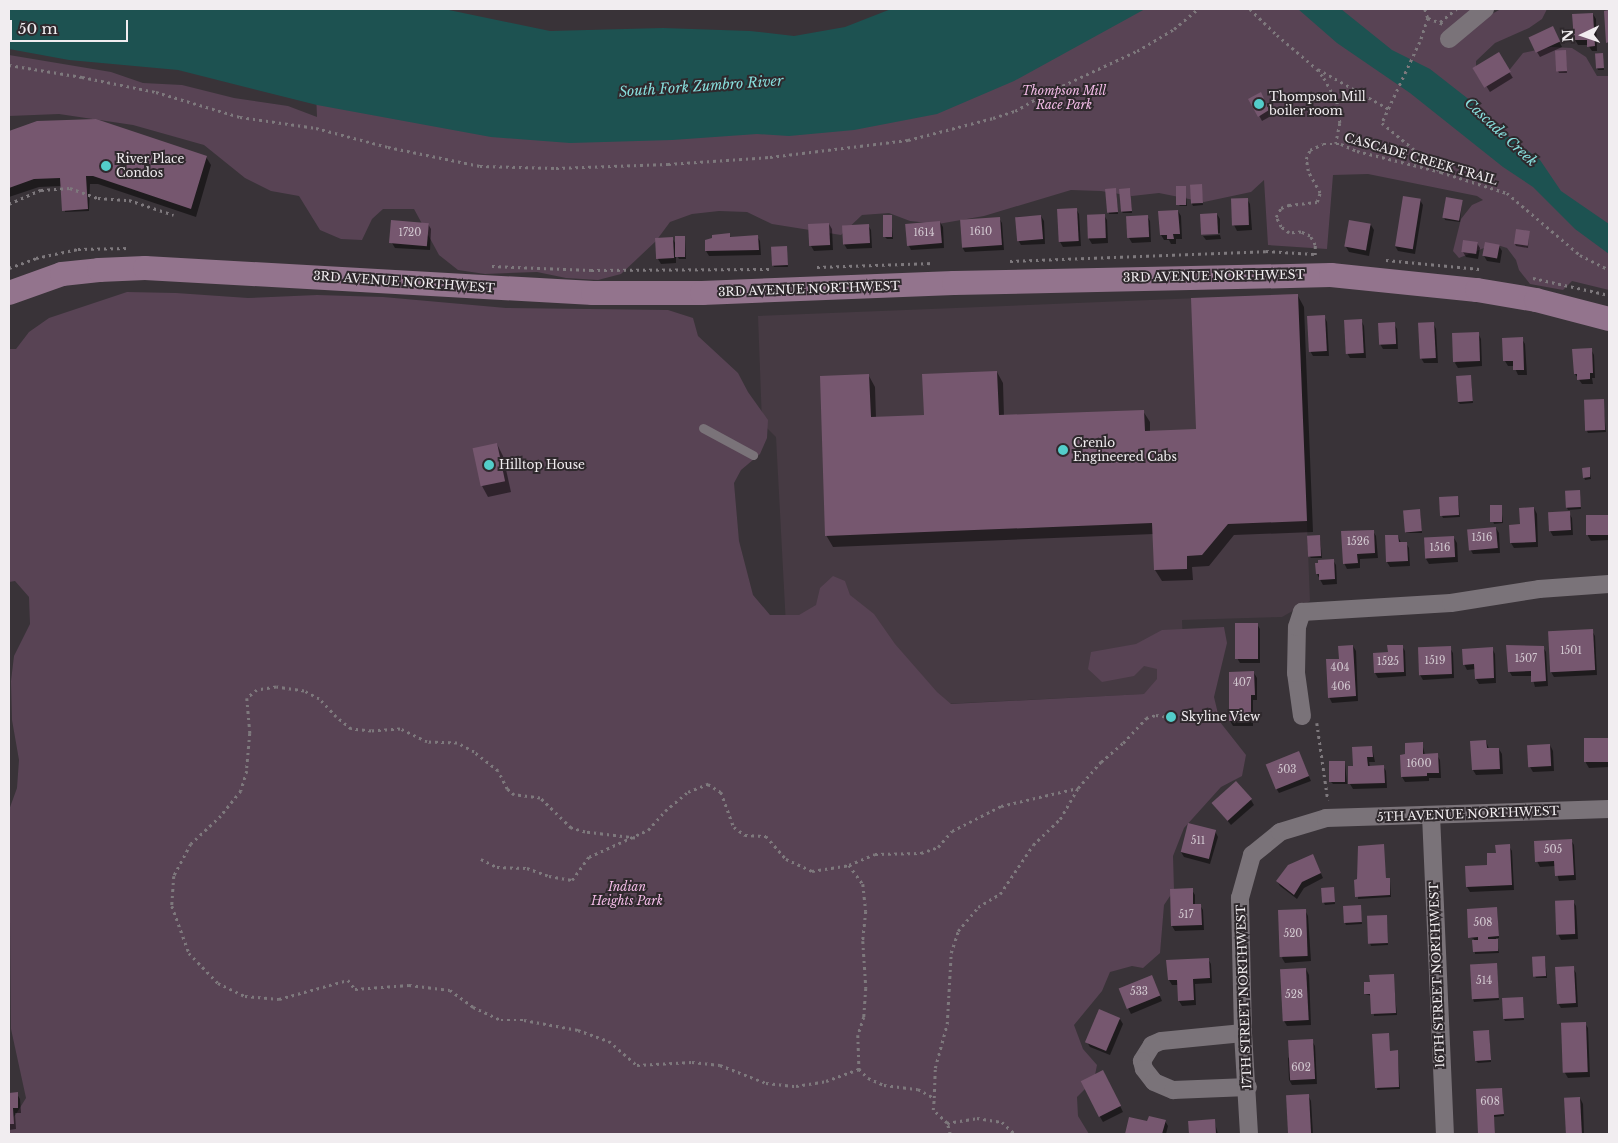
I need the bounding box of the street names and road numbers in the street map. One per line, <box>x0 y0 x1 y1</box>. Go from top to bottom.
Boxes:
street label: CASCADE CREEK TRAIL <box>1342 130 1500 188</box>
street label: 3RD AVENUE NORTHWEST <box>1123 267 1305 285</box>
street label: 3RD AVENUE NORTHWEST <box>312 268 496 296</box>
street label: 3RD AVENUE NORTHWEST <box>718 279 900 299</box>
street label: 5TH AVENUE NORTHWEST <box>1376 804 1560 824</box>
street label: 16TH STREET NORTHWEST <box>1427 882 1447 1068</box>
street label: 17TH STREET NORTHWEST <box>1234 904 1254 1090</box>

